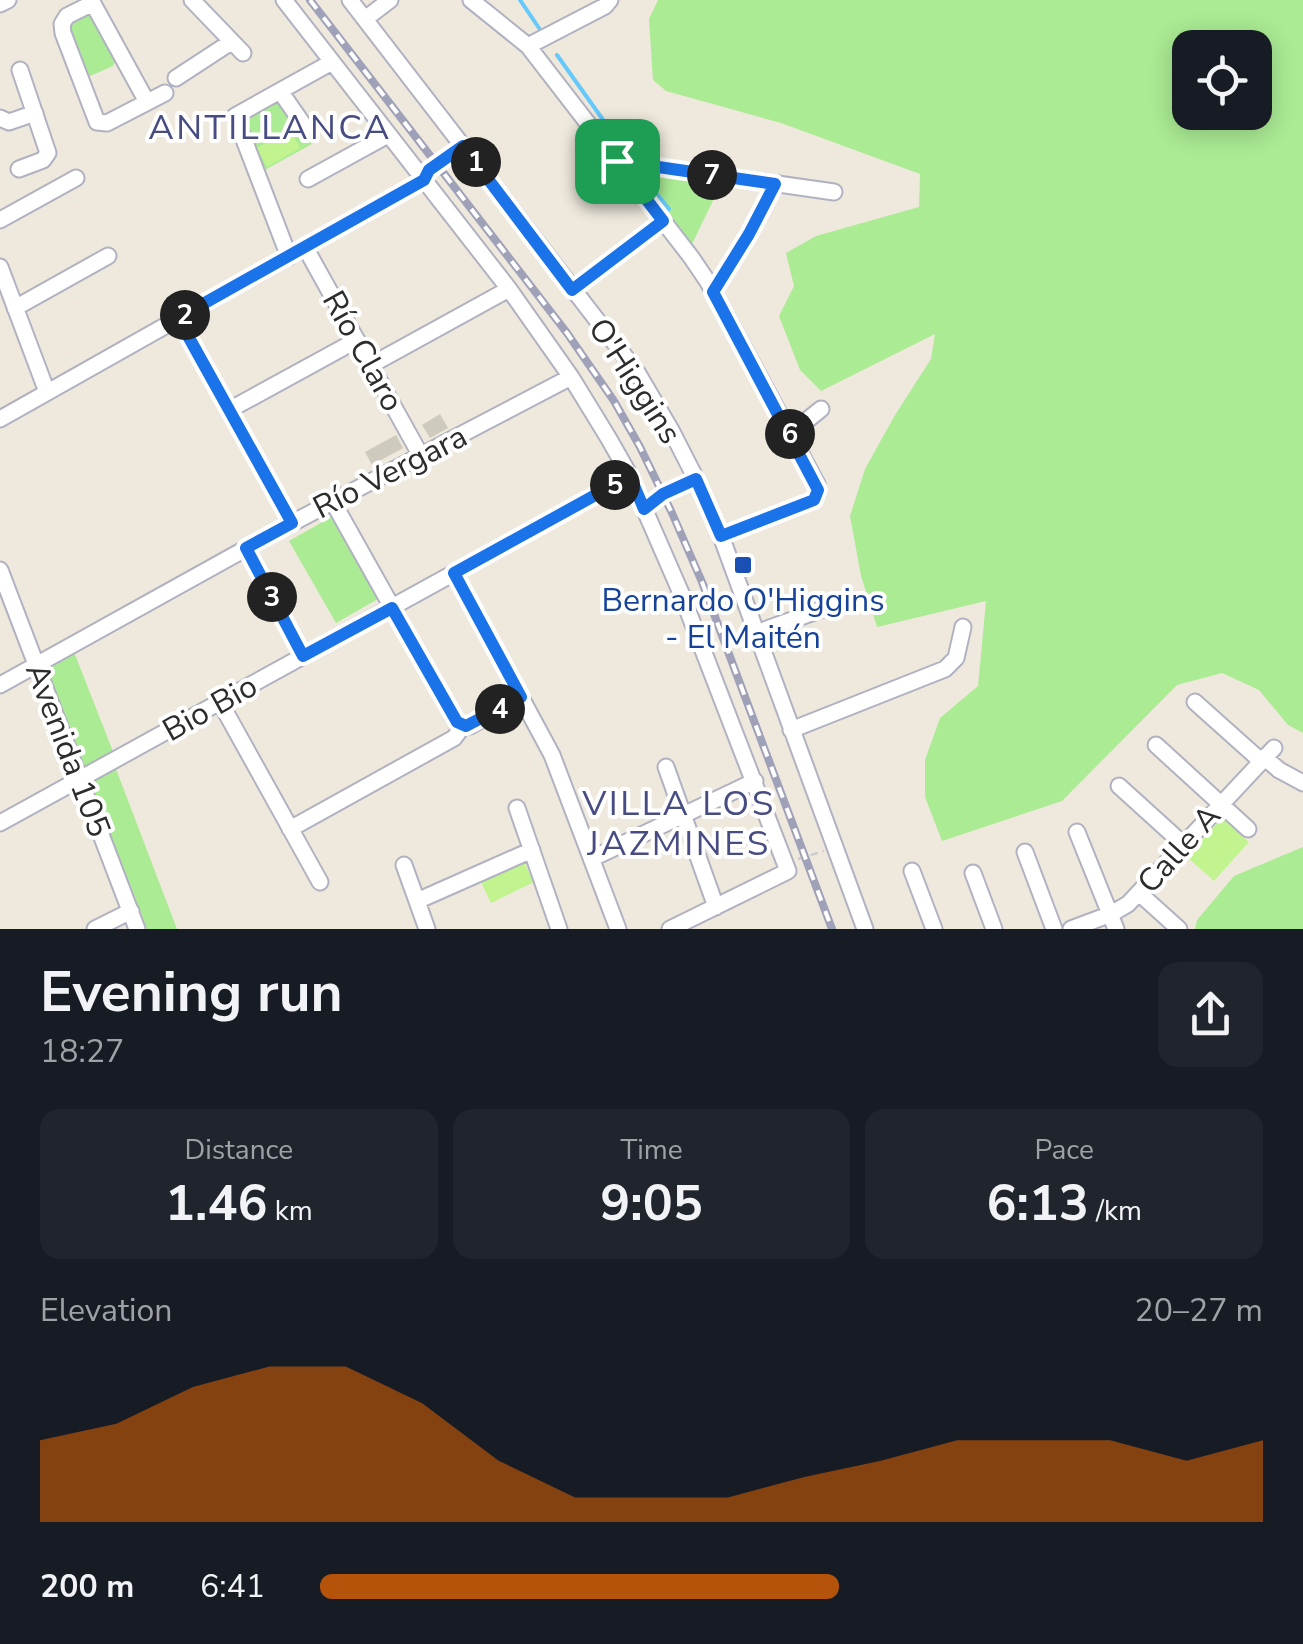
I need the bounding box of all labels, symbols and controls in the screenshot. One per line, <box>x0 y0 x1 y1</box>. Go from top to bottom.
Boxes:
map controls <box>1172 30 1272 130</box>
button: locate <box>1172 30 1272 130</box>
district label: ANTILLANCA <box>148 104 392 151</box>
pin <box>575 119 660 204</box>
icon: arrive <box>590 134 645 189</box>
pin: 1 <box>451 137 501 187</box>
text: 1 <box>468 143 484 181</box>
pin: 7 <box>687 150 737 200</box>
text: 7 <box>704 156 720 194</box>
street label: Río Claro <box>312 283 414 419</box>
pin: 2 <box>160 290 210 340</box>
text: 2 <box>177 296 193 334</box>
street label: O'Higgins <box>578 310 692 452</box>
pin: 6 <box>765 409 815 459</box>
street label: Río Vergara <box>306 415 474 529</box>
text: 6 <box>782 415 798 453</box>
pin: 5 <box>590 460 640 510</box>
text: 5 <box>607 466 623 504</box>
marker: Bernardo O'Higgins - El Maitén <box>732 554 754 576</box>
pin: 3 <box>247 572 297 622</box>
text: 3 <box>264 578 280 616</box>
place label: Bernardo O'Higgins - El Maitén <box>601 579 885 659</box>
street label: Avenida 105 <box>15 657 121 843</box>
street label: Bio Bio <box>155 664 265 752</box>
pin: 4 <box>475 684 525 734</box>
text: 4 <box>492 690 508 728</box>
district label: VILLA LOS JAZMINES <box>581 780 776 867</box>
street label: Calle A <box>1128 795 1230 903</box>
text: Evening run <box>40 955 343 1030</box>
button: share <box>1158 962 1263 1067</box>
text: 18:27 <box>40 1030 124 1073</box>
text: Distance <box>184 1131 293 1169</box>
text: Time <box>620 1131 683 1169</box>
text: Pace <box>1034 1131 1094 1169</box>
text: 1.46 <box>165 1169 267 1238</box>
text: 9:05 <box>600 1169 703 1238</box>
text: 6:13 <box>986 1169 1089 1238</box>
text: km <box>267 1192 313 1230</box>
text: /km <box>1089 1192 1142 1230</box>
text: Elevation <box>40 1289 173 1332</box>
text: 20–27 m <box>1135 1289 1263 1332</box>
text: 200 m <box>40 1565 134 1608</box>
text: 6:41 <box>200 1565 265 1608</box>

